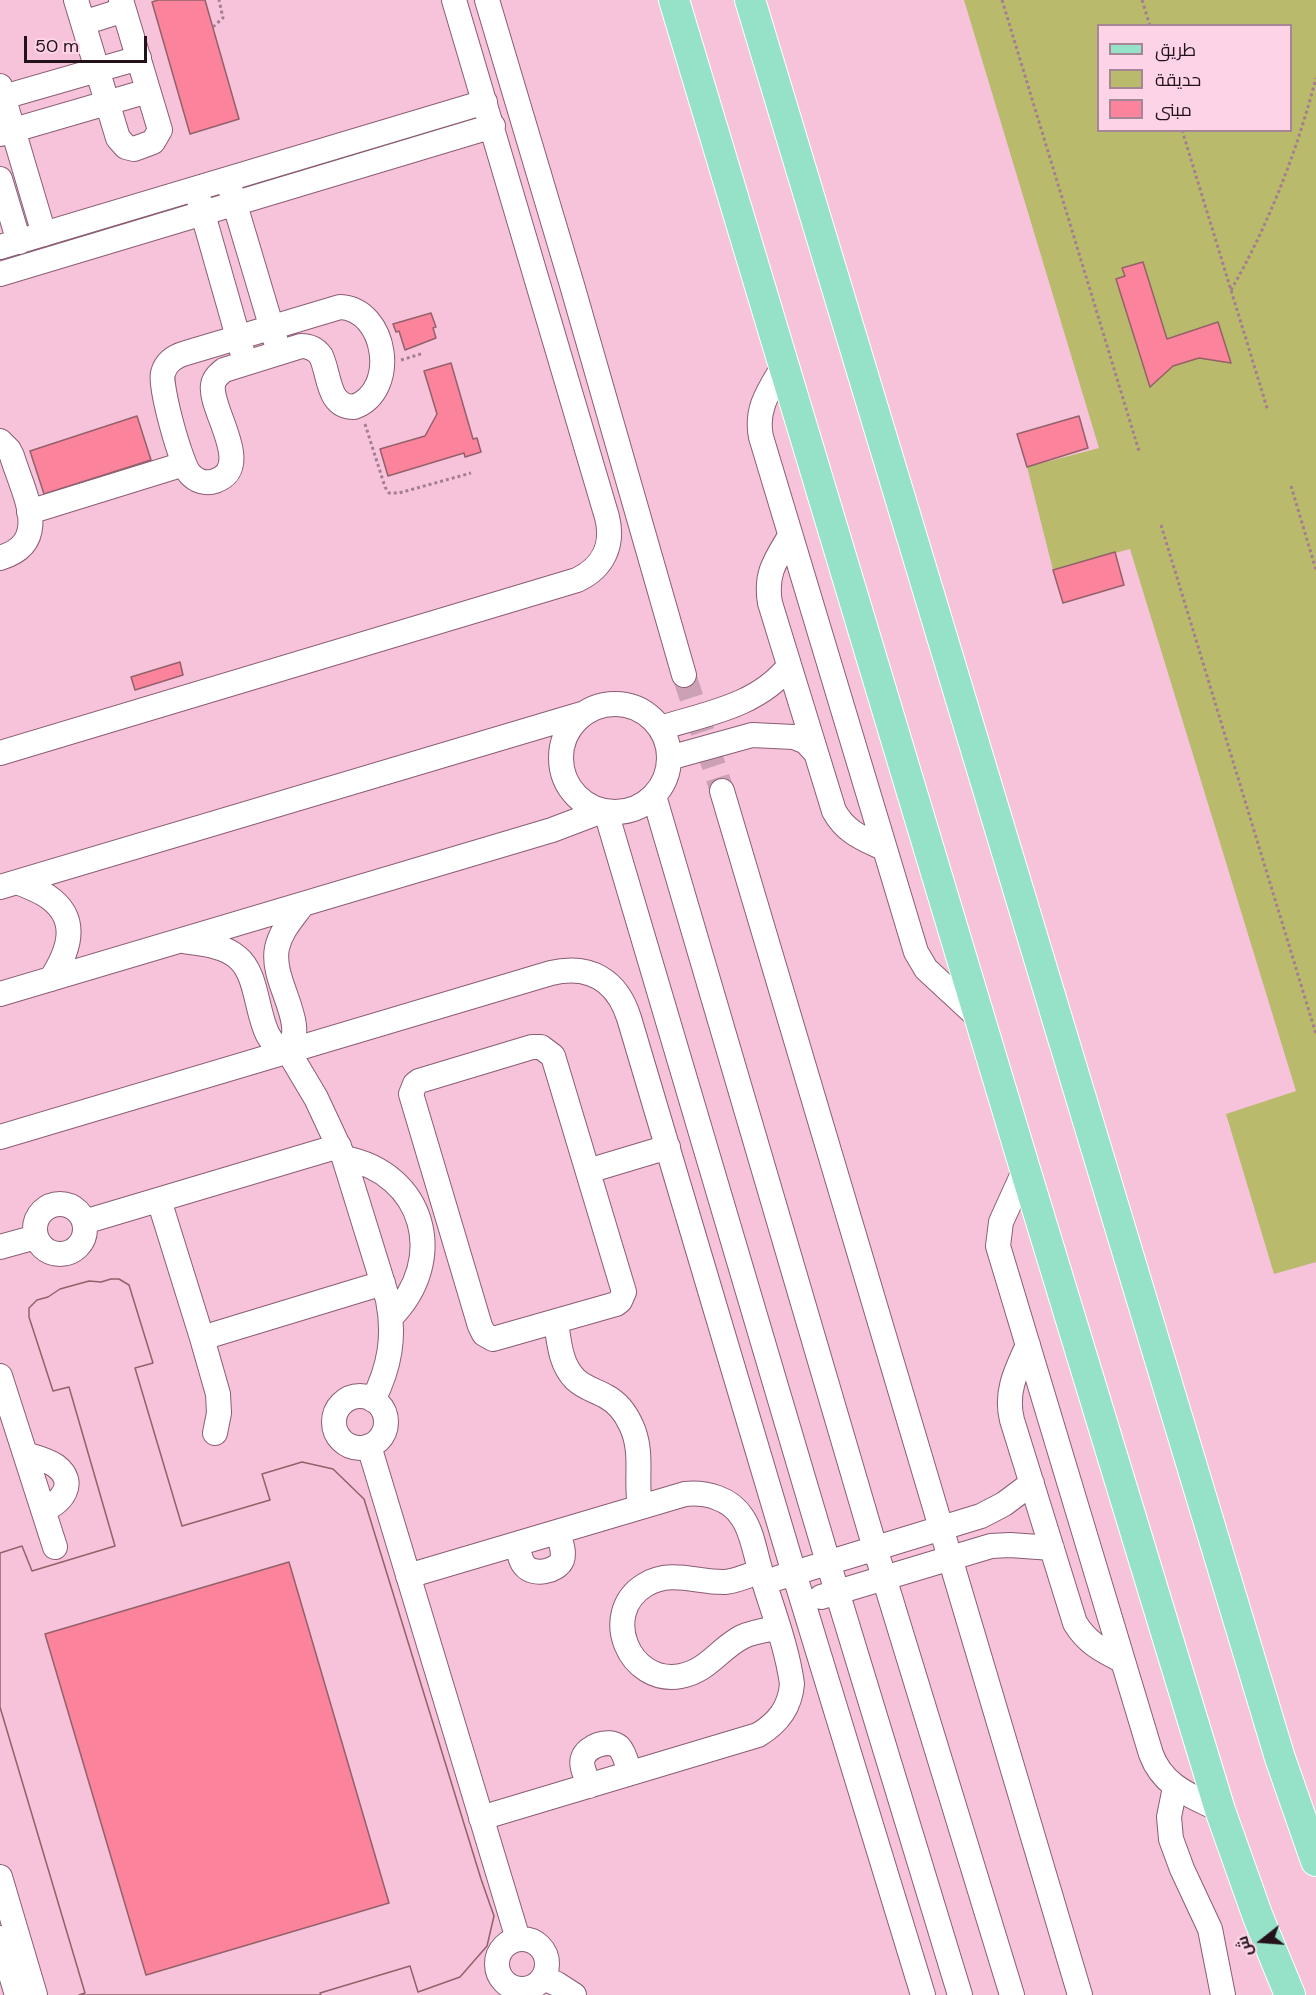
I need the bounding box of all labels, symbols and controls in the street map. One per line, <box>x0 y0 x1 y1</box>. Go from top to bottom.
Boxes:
scale bar <box>27 24 150 62</box>
legend <box>1097 24 1292 132</box>
text: 50 m <box>35 34 79 58</box>
text: طريق <box>1155 38 1196 62</box>
text: حديقة <box>1155 68 1201 92</box>
text: مبنى <box>1155 98 1192 122</box>
north arrow <box>1232 1911 1292 1971</box>
text: ش <box>1231 1934 1257 1959</box>

